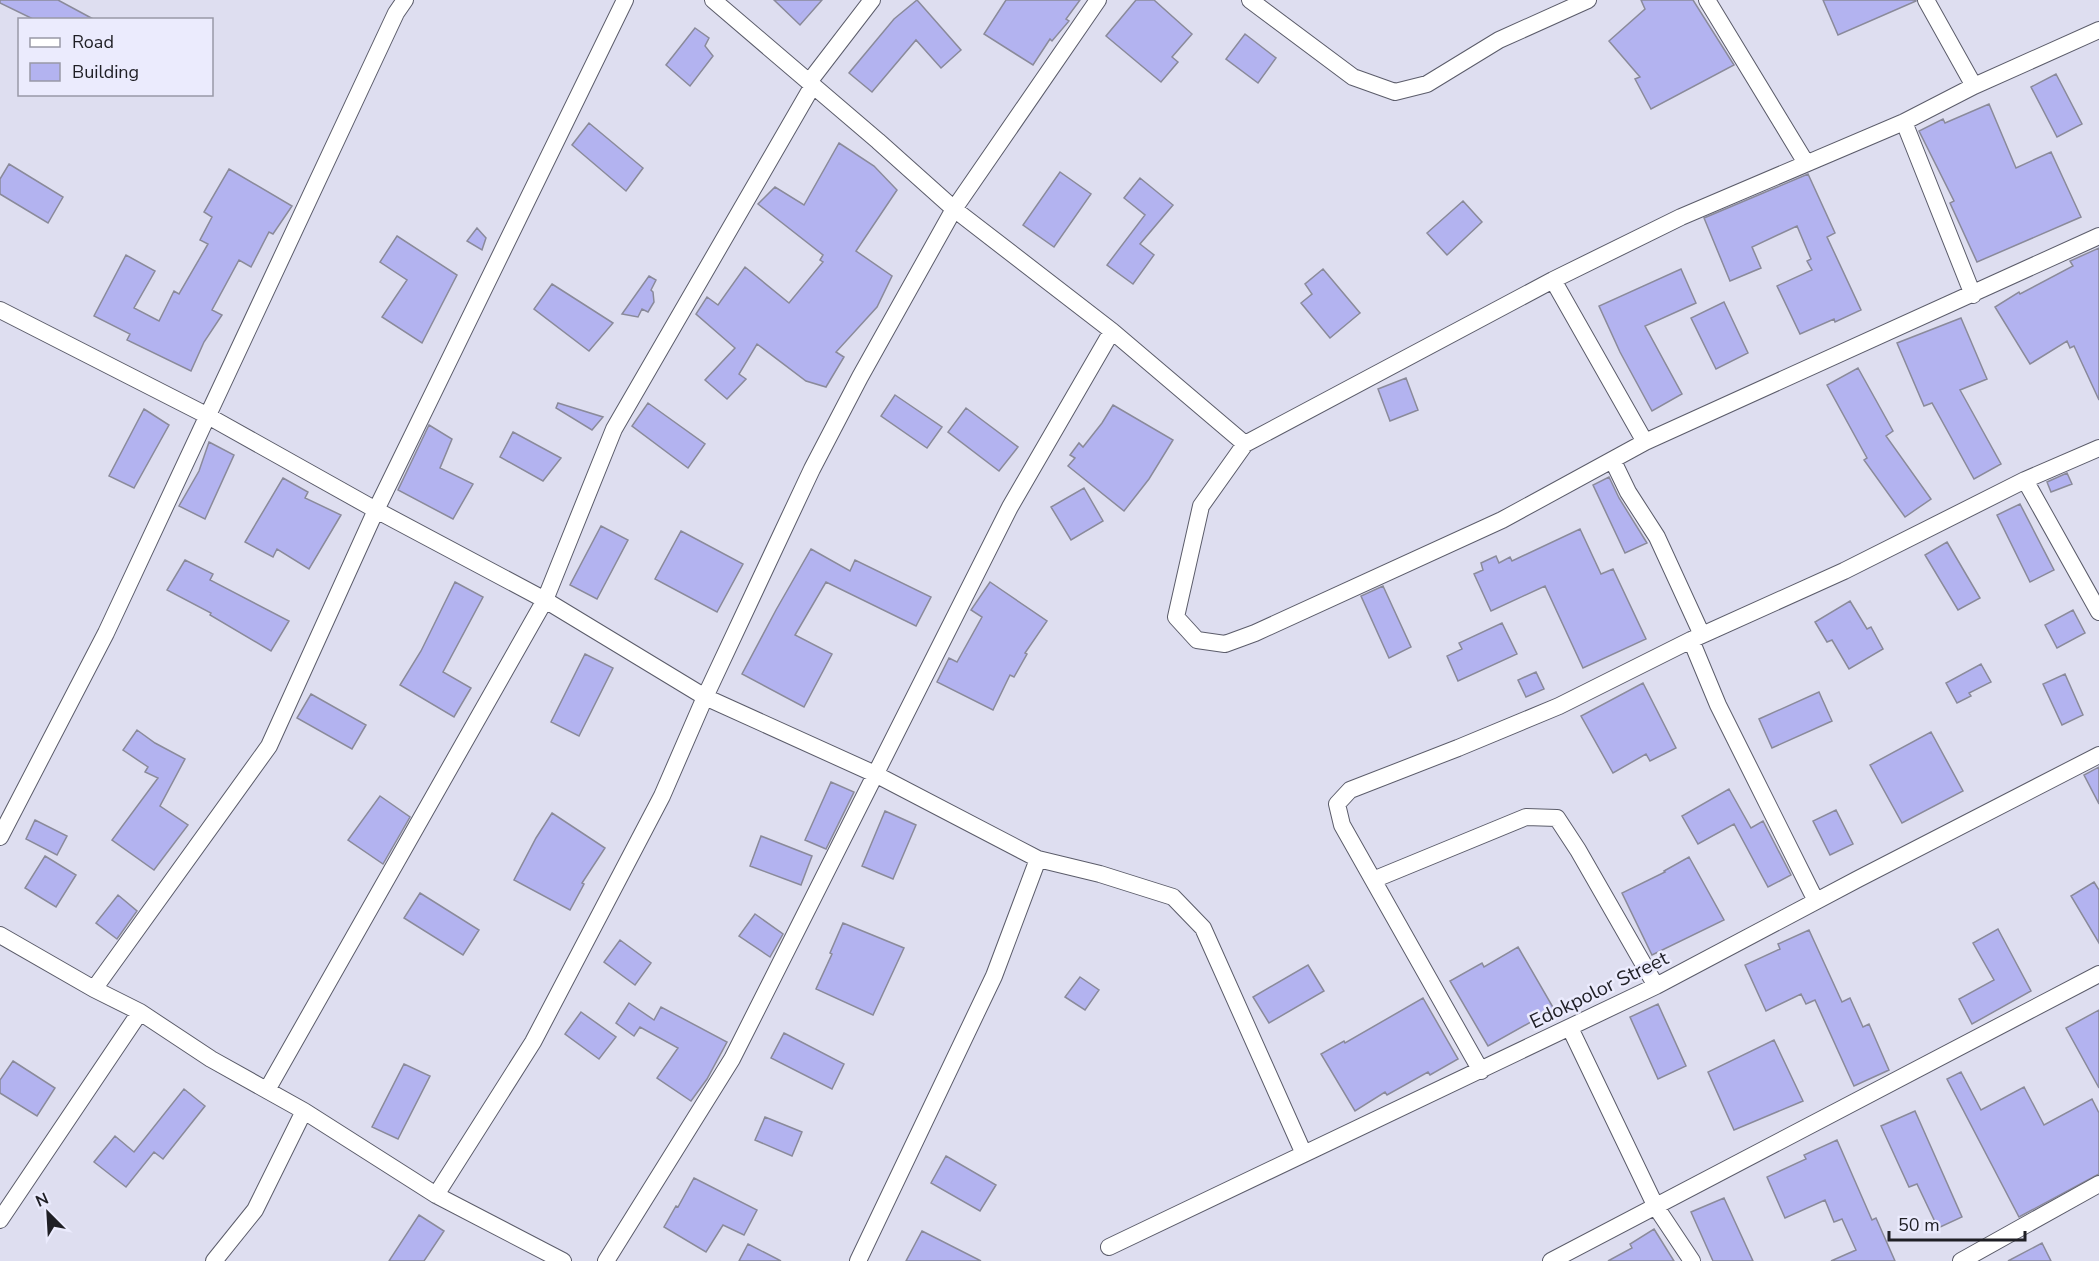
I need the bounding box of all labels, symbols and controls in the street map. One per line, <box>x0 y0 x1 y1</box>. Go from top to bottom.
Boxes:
legend <box>18 18 213 96</box>
text: Road <box>72 30 114 54</box>
text: Building <box>72 60 139 84</box>
street label: Edokpolor Street <box>1525 944 1674 1035</box>
north arrow <box>18 1183 78 1243</box>
text: N <box>32 1188 52 1213</box>
scale bar <box>1889 1204 2026 1242</box>
text: 50 m <box>1898 1213 1940 1237</box>

